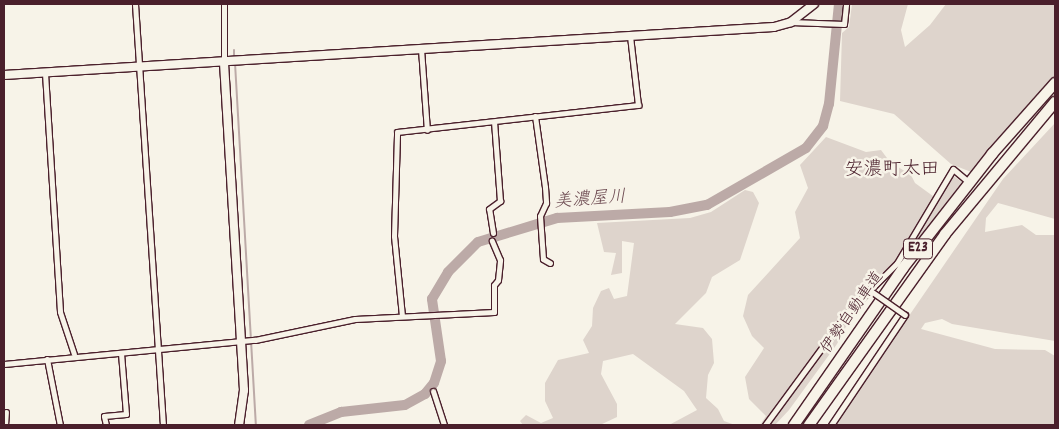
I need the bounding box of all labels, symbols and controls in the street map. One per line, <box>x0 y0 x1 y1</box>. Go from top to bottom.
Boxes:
district label: 安濃町太田 <box>845 160 939 182</box>
water label: 美濃屋川 <box>553 188 627 214</box>
road number: E23 <box>902 236 934 262</box>
street label: 伊勢自動車道 <box>818 268 888 358</box>

